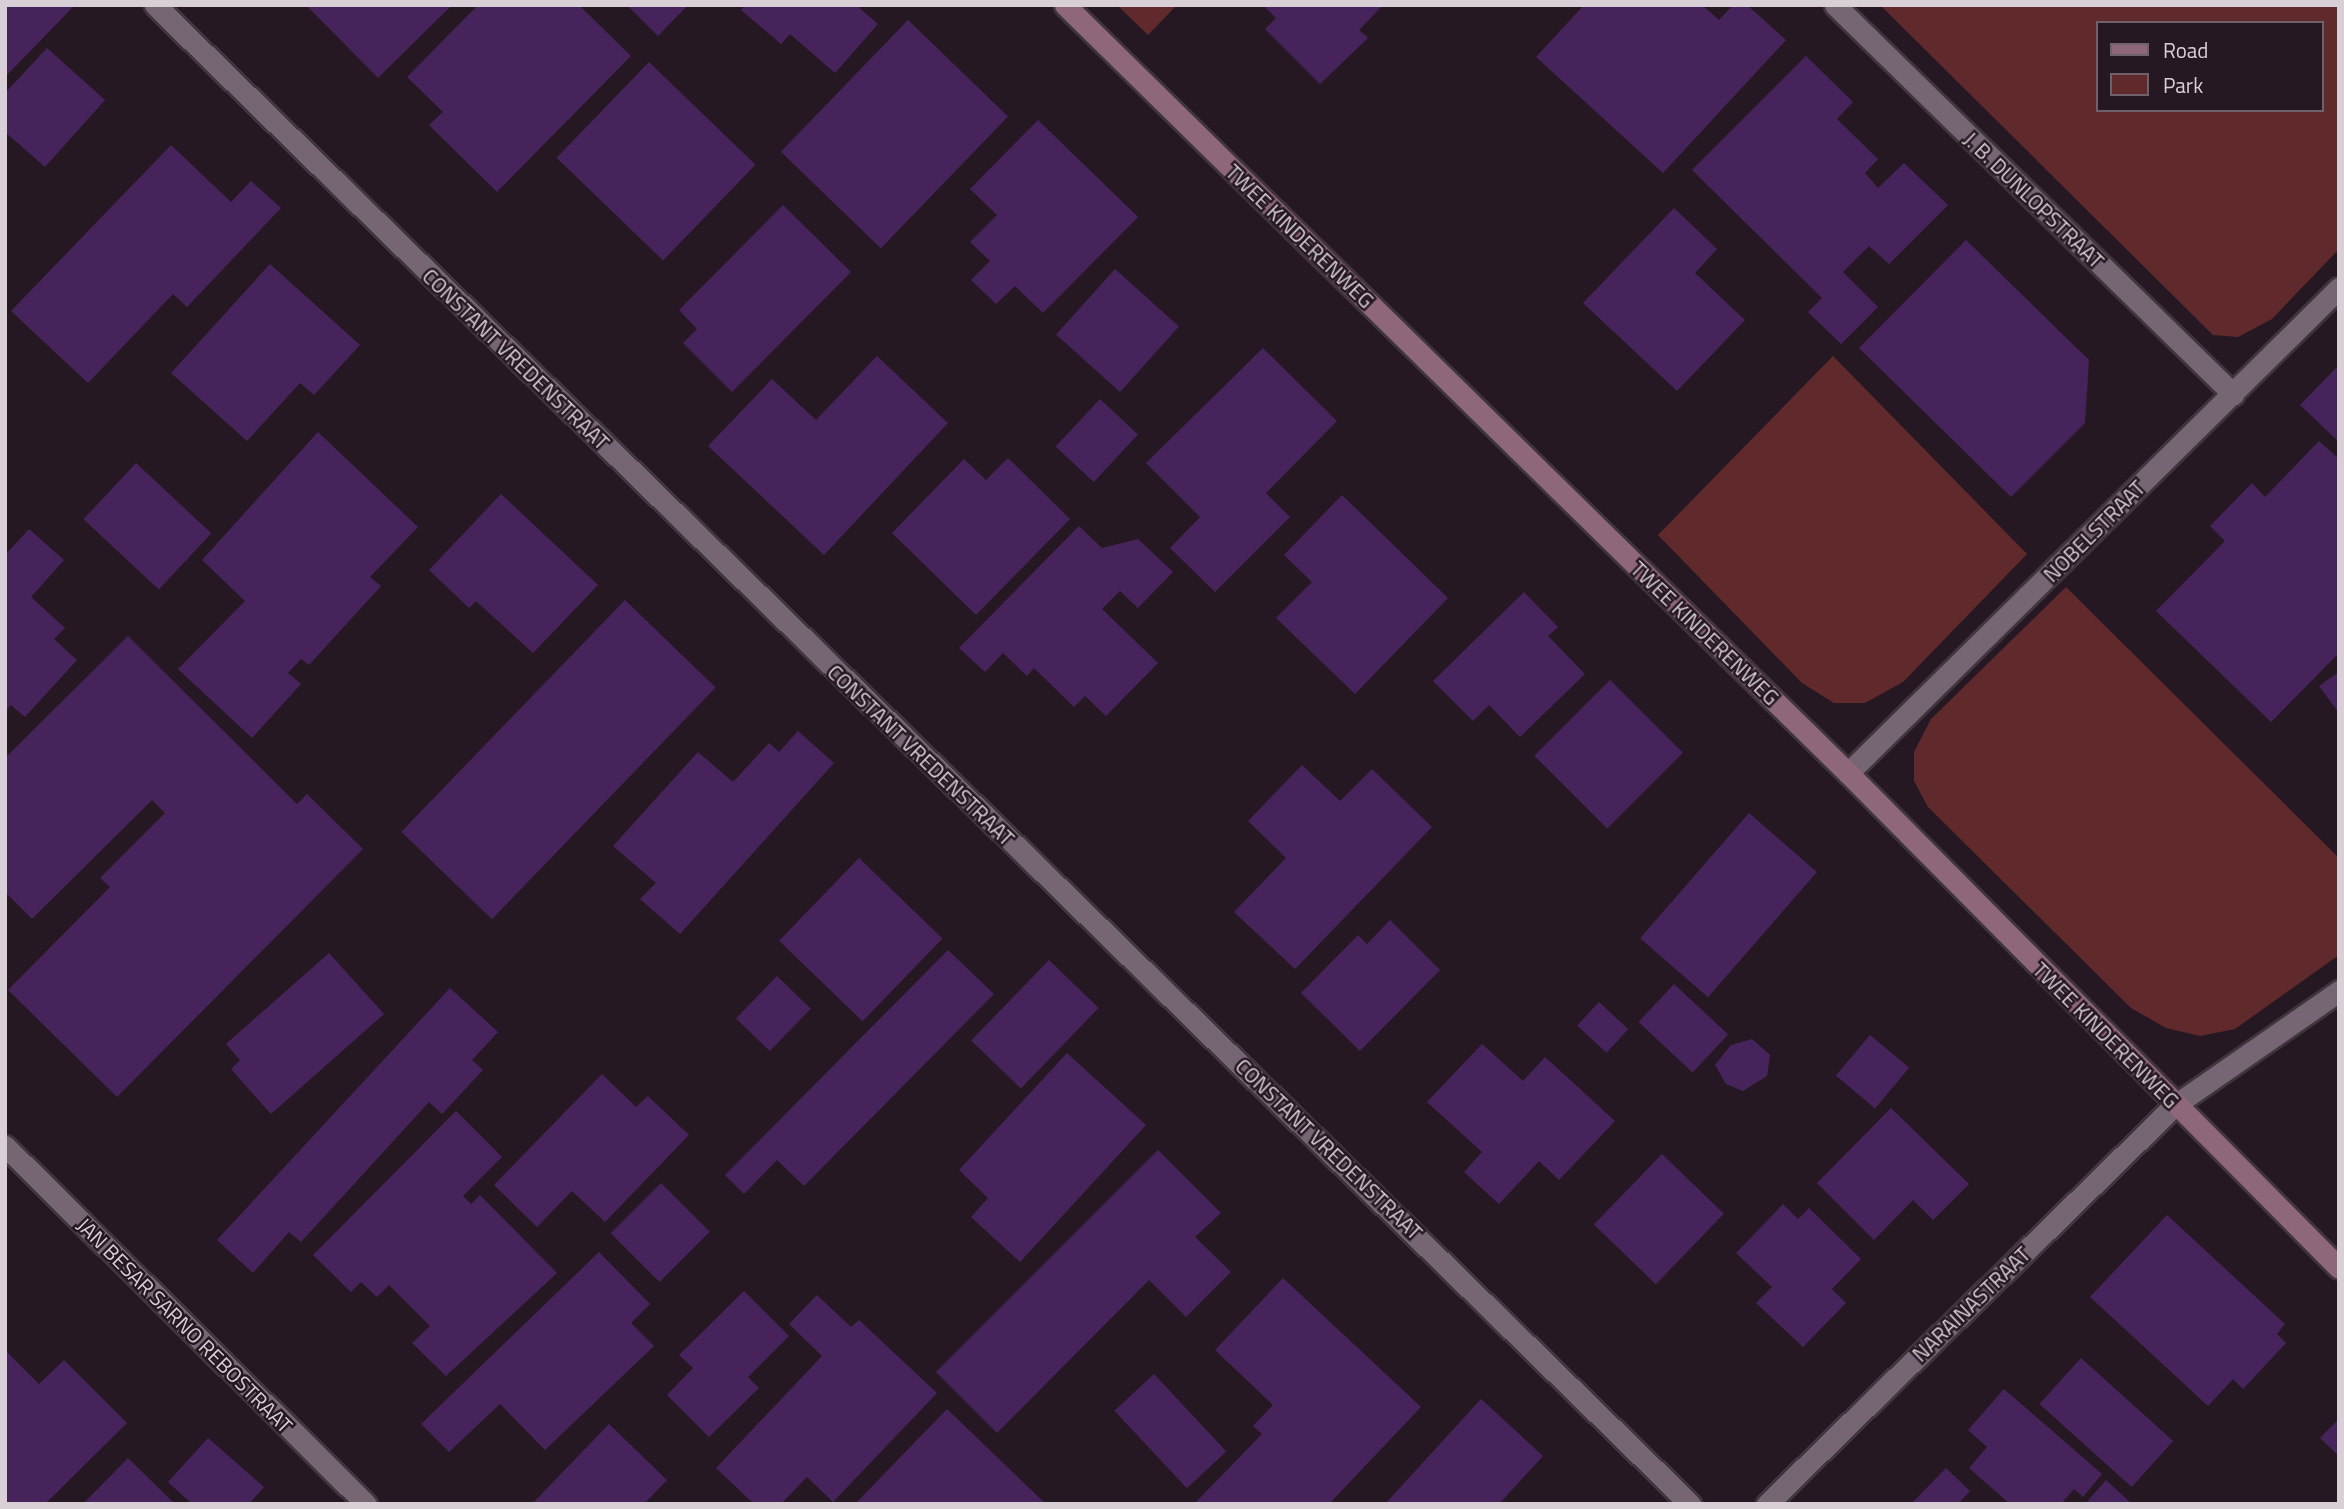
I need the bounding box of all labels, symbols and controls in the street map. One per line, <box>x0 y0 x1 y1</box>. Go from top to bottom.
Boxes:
legend <box>2096 21 2323 112</box>
text: Road <box>2163 34 2208 66</box>
text: Park <box>2163 69 2203 101</box>
street label: J. B. DUNLOPSTRAAT <box>1959 127 2109 273</box>
street label: TWEE KINDERENWEG <box>1221 159 1379 313</box>
street label: CONSTANT VREDENSTRAAT <box>418 263 614 455</box>
street label: NOBELSTRAAT <box>2038 475 2150 587</box>
street label: TWEE KINDERENWEG <box>1626 556 1784 710</box>
street label: CONSTANT VREDENSTRAAT <box>823 659 1019 851</box>
street label: TWEE KINDERENWEG <box>2028 957 2184 1113</box>
street label: CONSTANT VREDENSTRAAT <box>1231 1053 1427 1245</box>
street label: JAN BESAR SARNO REBOSTRAAT <box>72 1212 298 1438</box>
street label: NARAINASTRAAT <box>1907 1241 2035 1367</box>

